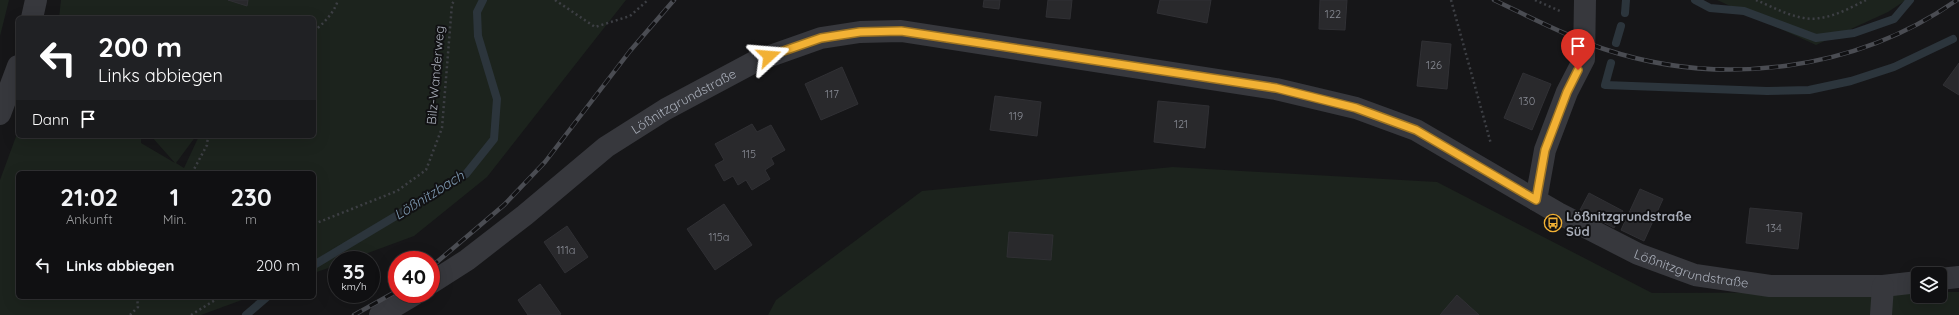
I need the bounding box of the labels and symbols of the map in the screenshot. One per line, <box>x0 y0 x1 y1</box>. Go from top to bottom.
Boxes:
house number: 122 <box>1325 7 1341 21</box>
street label: Bilz-Wanderweg <box>423 25 447 125</box>
pin <box>1561 29 1595 70</box>
position arrow <box>748 35 790 77</box>
house number: 126 <box>1426 58 1442 72</box>
street label: Lößnitzgrundstraße <box>628 65 739 137</box>
house number: 117 <box>825 87 839 101</box>
house number: 130 <box>1519 94 1535 108</box>
house number: 119 <box>1009 109 1023 123</box>
house number: 121 <box>1174 117 1188 131</box>
house number: 115 <box>742 147 756 161</box>
water label: Lößnitzbach <box>391 166 468 224</box>
place label: Lößnitzgrundstraße Süd <box>1566 208 1692 239</box>
bus stop icon: Lößnitzgrundstraße Süd <box>1543 213 1563 233</box>
house number: 134 <box>1766 221 1782 235</box>
house number: 115a <box>709 230 729 244</box>
house number: 111a <box>557 243 575 257</box>
street label: Lößnitzgrundstraße <box>1632 245 1750 291</box>
speed limit sign: 40 <box>388 251 440 303</box>

